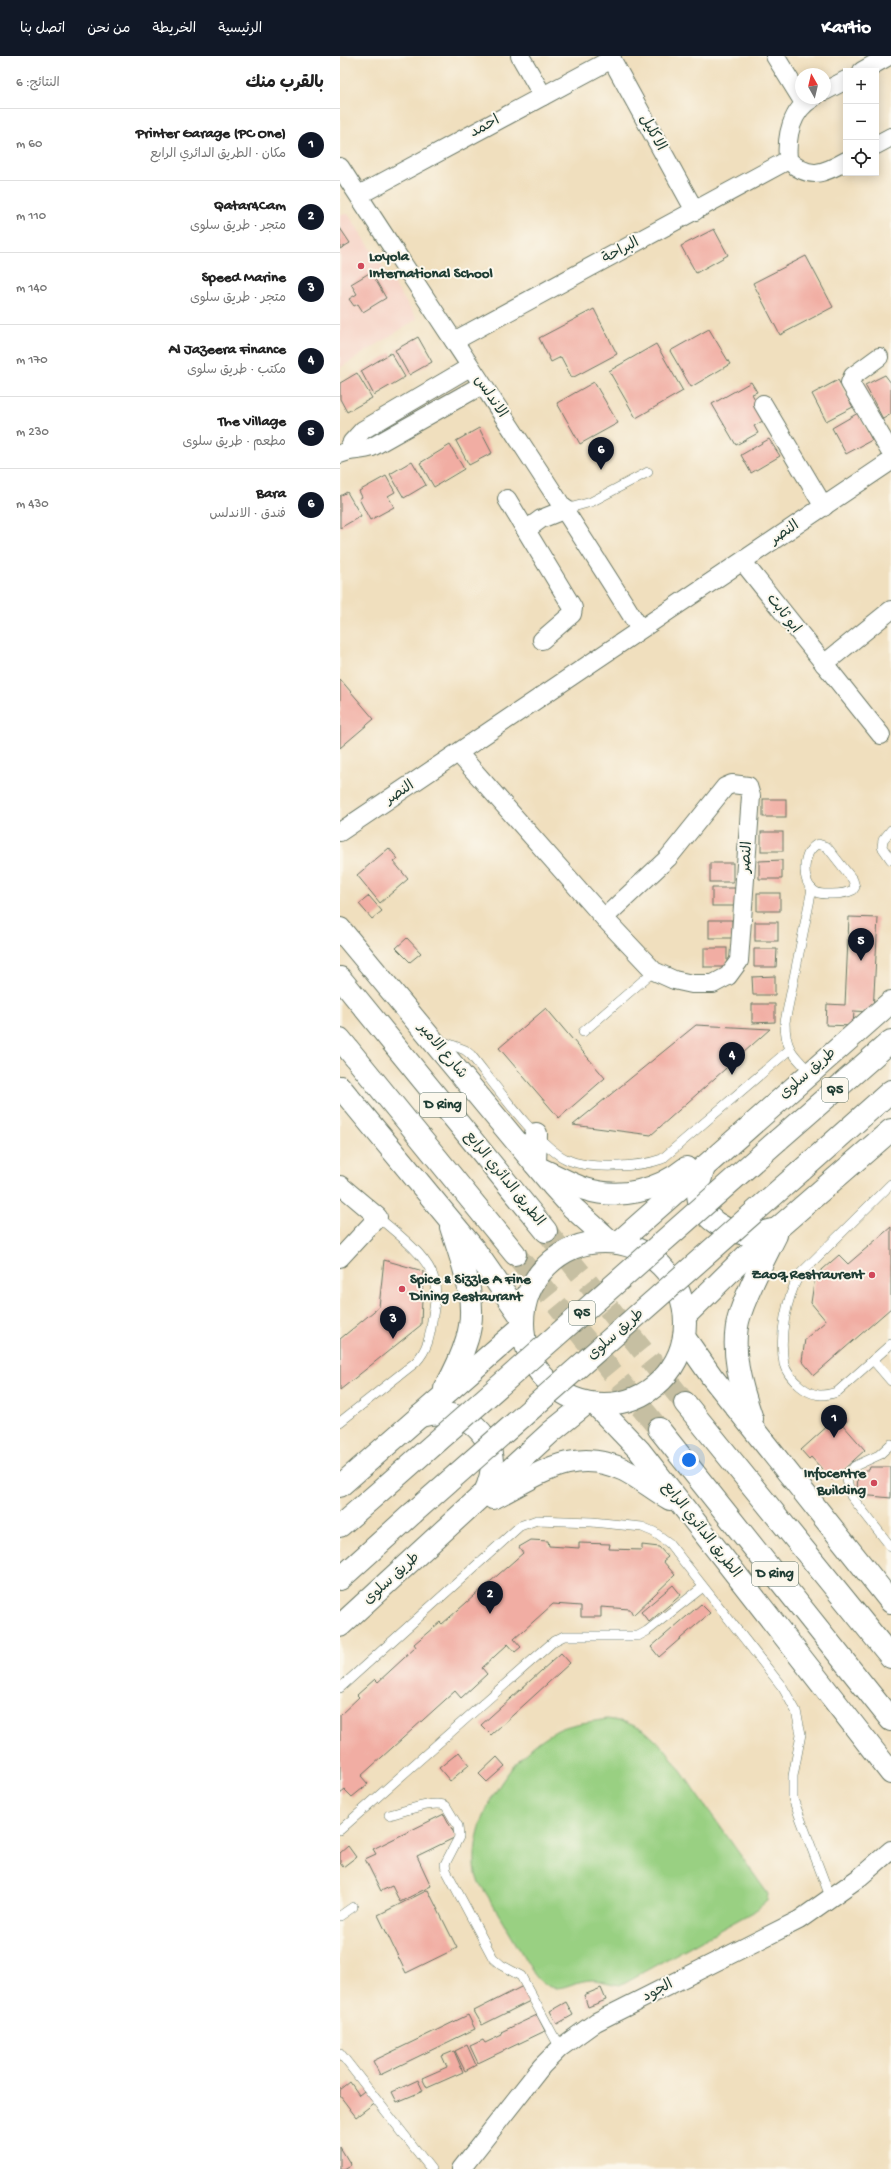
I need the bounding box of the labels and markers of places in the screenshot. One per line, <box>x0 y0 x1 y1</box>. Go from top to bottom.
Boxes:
place label: Loyola International School <box>369 248 494 283</box>
marker: Loyola International School <box>356 261 366 271</box>
pin: 6 <box>588 437 614 470</box>
pin: 5 <box>848 928 874 961</box>
pin: 4 <box>719 1042 745 1075</box>
place label: Zaoq Restraurent <box>751 1266 866 1284</box>
marker: Zaoq Restraurent <box>867 1270 877 1280</box>
place label: Spice & Sizzle A Fine Dining Restaurant <box>408 1271 532 1306</box>
marker: Spice & Sizzle A Fine Dining Restaurant <box>397 1284 407 1294</box>
pin: 3 <box>380 1306 406 1339</box>
pin: 1 <box>821 1405 847 1438</box>
place label: Infocentre Building <box>804 1465 867 1500</box>
marker: Infocentre Building <box>869 1478 879 1488</box>
pin: 2 <box>477 1581 503 1614</box>

